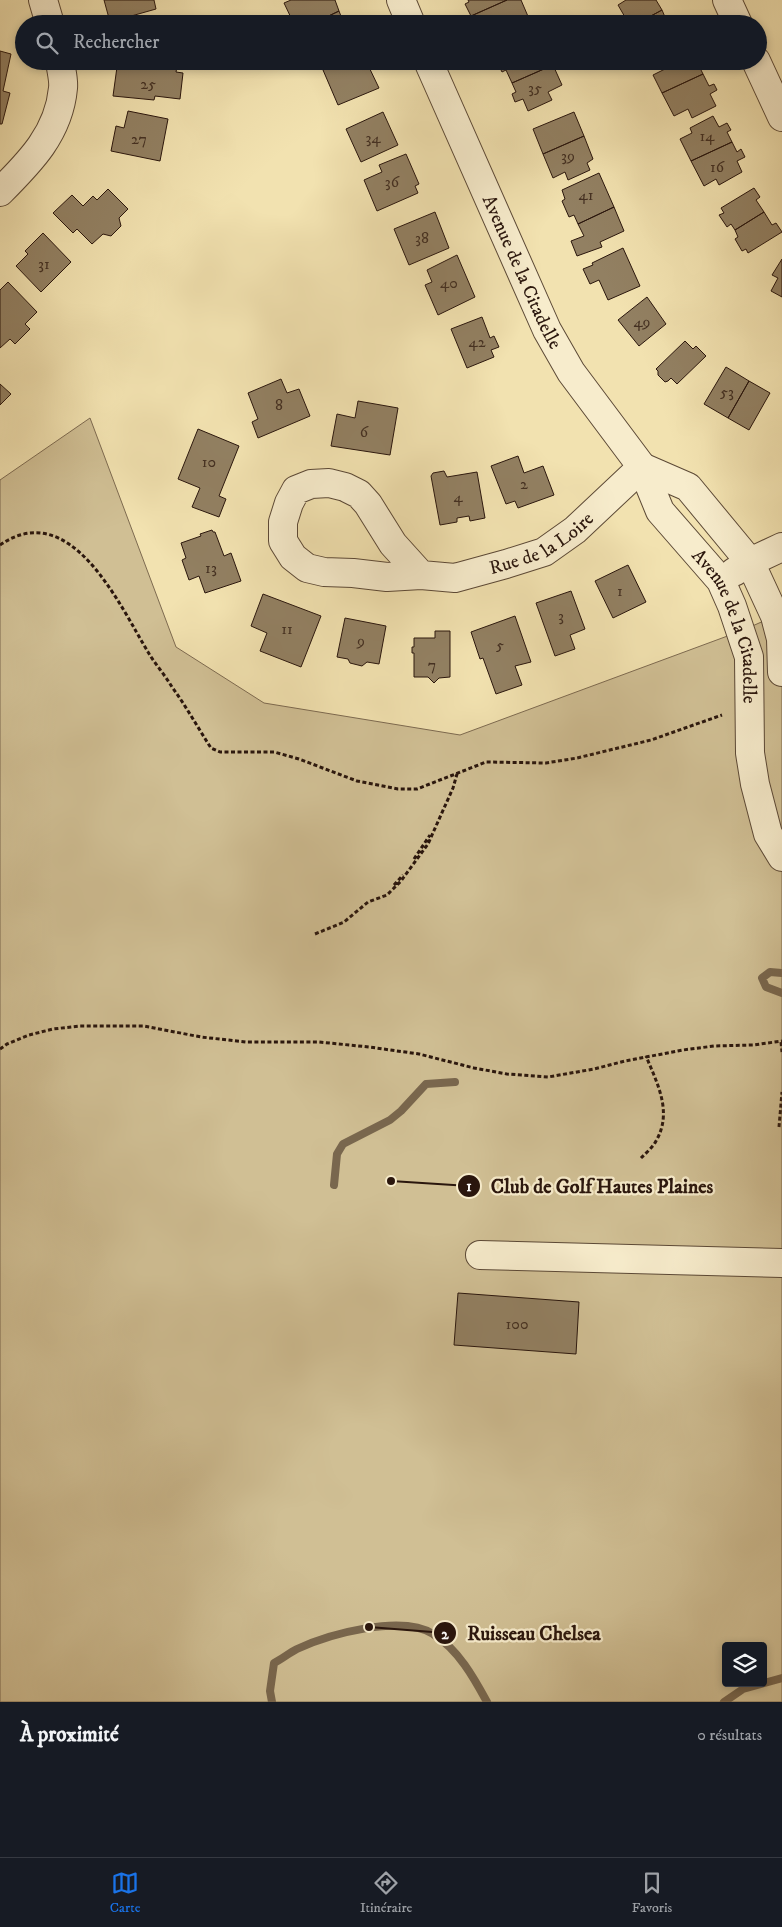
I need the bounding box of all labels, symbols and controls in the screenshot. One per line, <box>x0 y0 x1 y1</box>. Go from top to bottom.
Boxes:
search box <box>15 15 767 70</box>
icon: search <box>33 29 61 57</box>
text: Rechercher <box>73 31 159 54</box>
house number: 25 <box>140 74 156 94</box>
house number: 35 <box>528 78 542 98</box>
house number: 14 <box>699 126 715 146</box>
house number: 34 <box>365 128 381 148</box>
house number: 27 <box>131 129 147 149</box>
house number: 39 <box>561 146 575 166</box>
house number: 16 <box>710 157 725 177</box>
house number: 36 <box>385 172 400 192</box>
house number: 41 <box>578 185 594 205</box>
street label: Avenue de la Citadelle <box>477 192 567 353</box>
house number: 38 <box>415 228 429 248</box>
house number: 31 <box>38 254 50 274</box>
house number: 40 <box>440 273 458 293</box>
house number: 49 <box>633 312 651 332</box>
house number: 42 <box>468 332 486 352</box>
house number: 53 <box>720 382 734 402</box>
house number: 8 <box>275 395 283 415</box>
house number: 6 <box>360 422 369 442</box>
house number: 10 <box>202 452 216 472</box>
house number: 2 <box>520 474 528 494</box>
house number: 4 <box>453 487 463 507</box>
street label: Rue de la Loire <box>487 507 598 580</box>
street label: Avenue de la Citadelle <box>687 544 761 704</box>
house number: 13 <box>205 558 217 578</box>
house number: 1 <box>617 581 623 601</box>
house number: 3 <box>558 606 564 626</box>
house number: 11 <box>281 619 293 639</box>
house number: 9 <box>356 631 365 651</box>
house number: 5 <box>496 635 504 655</box>
house number: 7 <box>428 655 436 675</box>
callout: Club de Golf Hautes Plaines <box>456 1168 724 1203</box>
text: Club de Golf Hautes Plaines <box>491 1175 714 1200</box>
text: 1 <box>466 1177 472 1196</box>
house number: 100 <box>505 1314 529 1334</box>
callout: Ruisseau Chelsea <box>433 1616 611 1651</box>
text: Ruisseau Chelsea <box>467 1622 601 1647</box>
text: 2 <box>441 1625 449 1644</box>
map controls <box>722 1642 767 1687</box>
button: layers <box>722 1642 767 1687</box>
text: À proximité <box>20 1722 119 1748</box>
text: 0 résultats <box>697 1725 762 1745</box>
tab: Carte <box>110 1869 140 1917</box>
tab: Itinéraire <box>360 1869 412 1917</box>
tab: Favoris <box>632 1869 672 1917</box>

